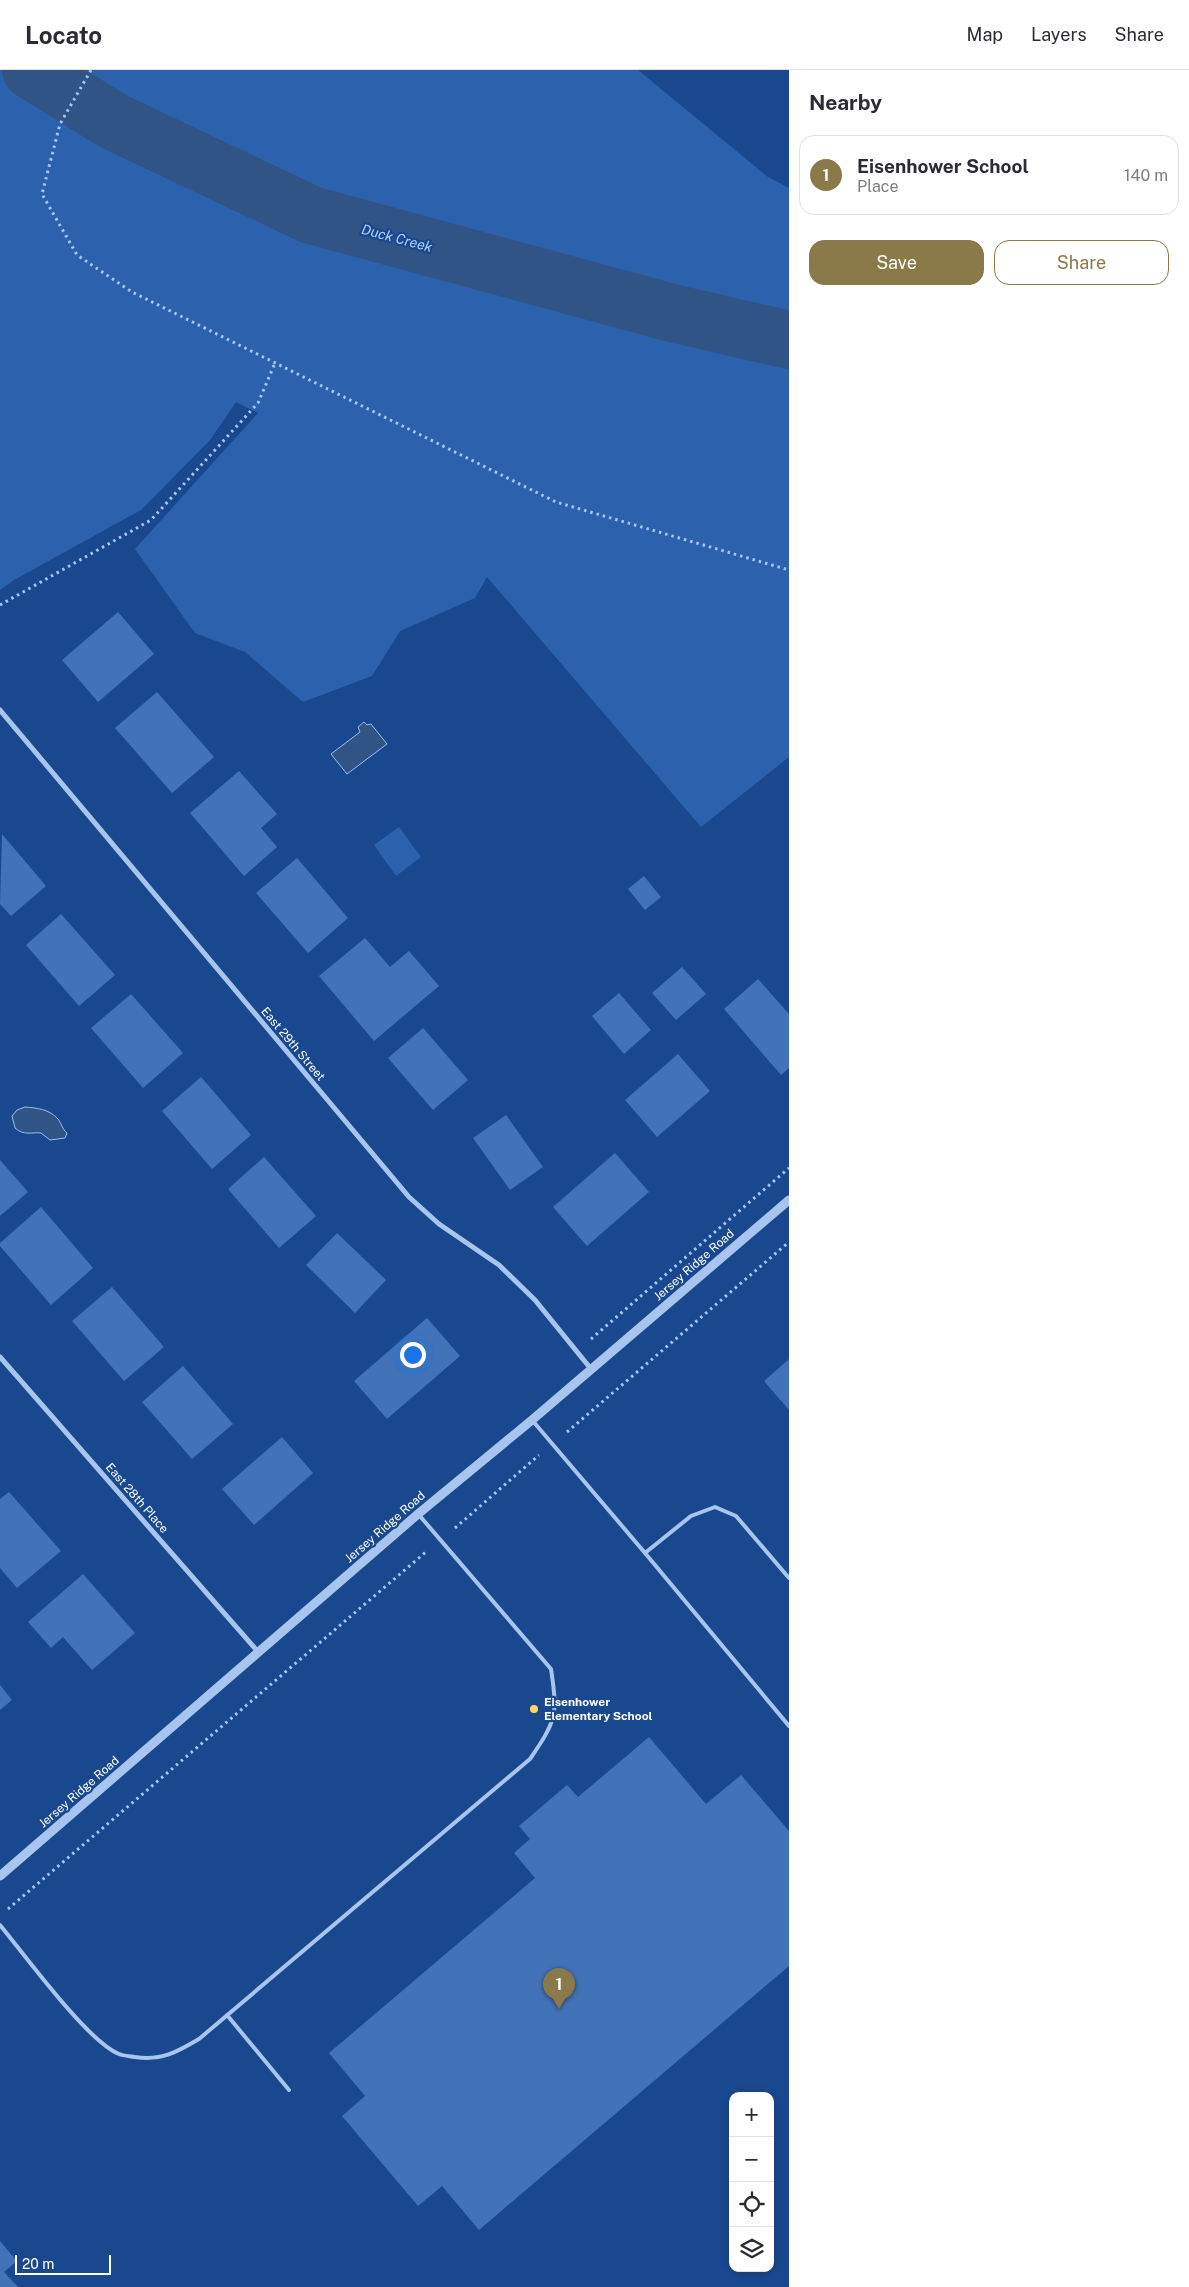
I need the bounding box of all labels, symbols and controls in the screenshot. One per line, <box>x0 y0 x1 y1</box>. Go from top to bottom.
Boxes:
text: Locato <box>25 21 102 49</box>
text: Map <box>967 24 1003 45</box>
text: Layers <box>1031 24 1087 45</box>
text: Share <box>1115 24 1164 45</box>
text: Nearby <box>809 90 882 115</box>
text: Eisenhower School <box>857 155 1029 177</box>
text: 1 <box>823 166 829 185</box>
text: 140 m <box>1124 166 1168 185</box>
text: Place <box>857 177 899 196</box>
water label: Duck Creek <box>360 221 435 255</box>
button: Save <box>809 240 984 285</box>
button: Share <box>994 240 1169 285</box>
street label: East 29th Street <box>258 1004 328 1084</box>
street label: Jersey Ridge Road <box>651 1226 737 1304</box>
your location <box>400 1342 426 1368</box>
street label: East 28th Place <box>103 1460 171 1536</box>
street label: Jersey Ridge Road <box>342 1488 428 1566</box>
place label: Eisenhower Elementary School <box>544 1695 653 1723</box>
marker: Eisenhower Elementary School <box>528 1703 540 1715</box>
street label: Jersey Ridge Road <box>36 1753 122 1831</box>
pin: 1 <box>543 1968 575 2009</box>
map controls <box>729 2092 774 2272</box>
button: + <box>729 2092 774 2137</box>
button: − <box>729 2137 774 2182</box>
button: locate <box>729 2182 774 2227</box>
button: layers <box>729 2227 774 2272</box>
scale bar <box>15 2252 111 2275</box>
text: 20 m <box>22 2256 54 2272</box>

